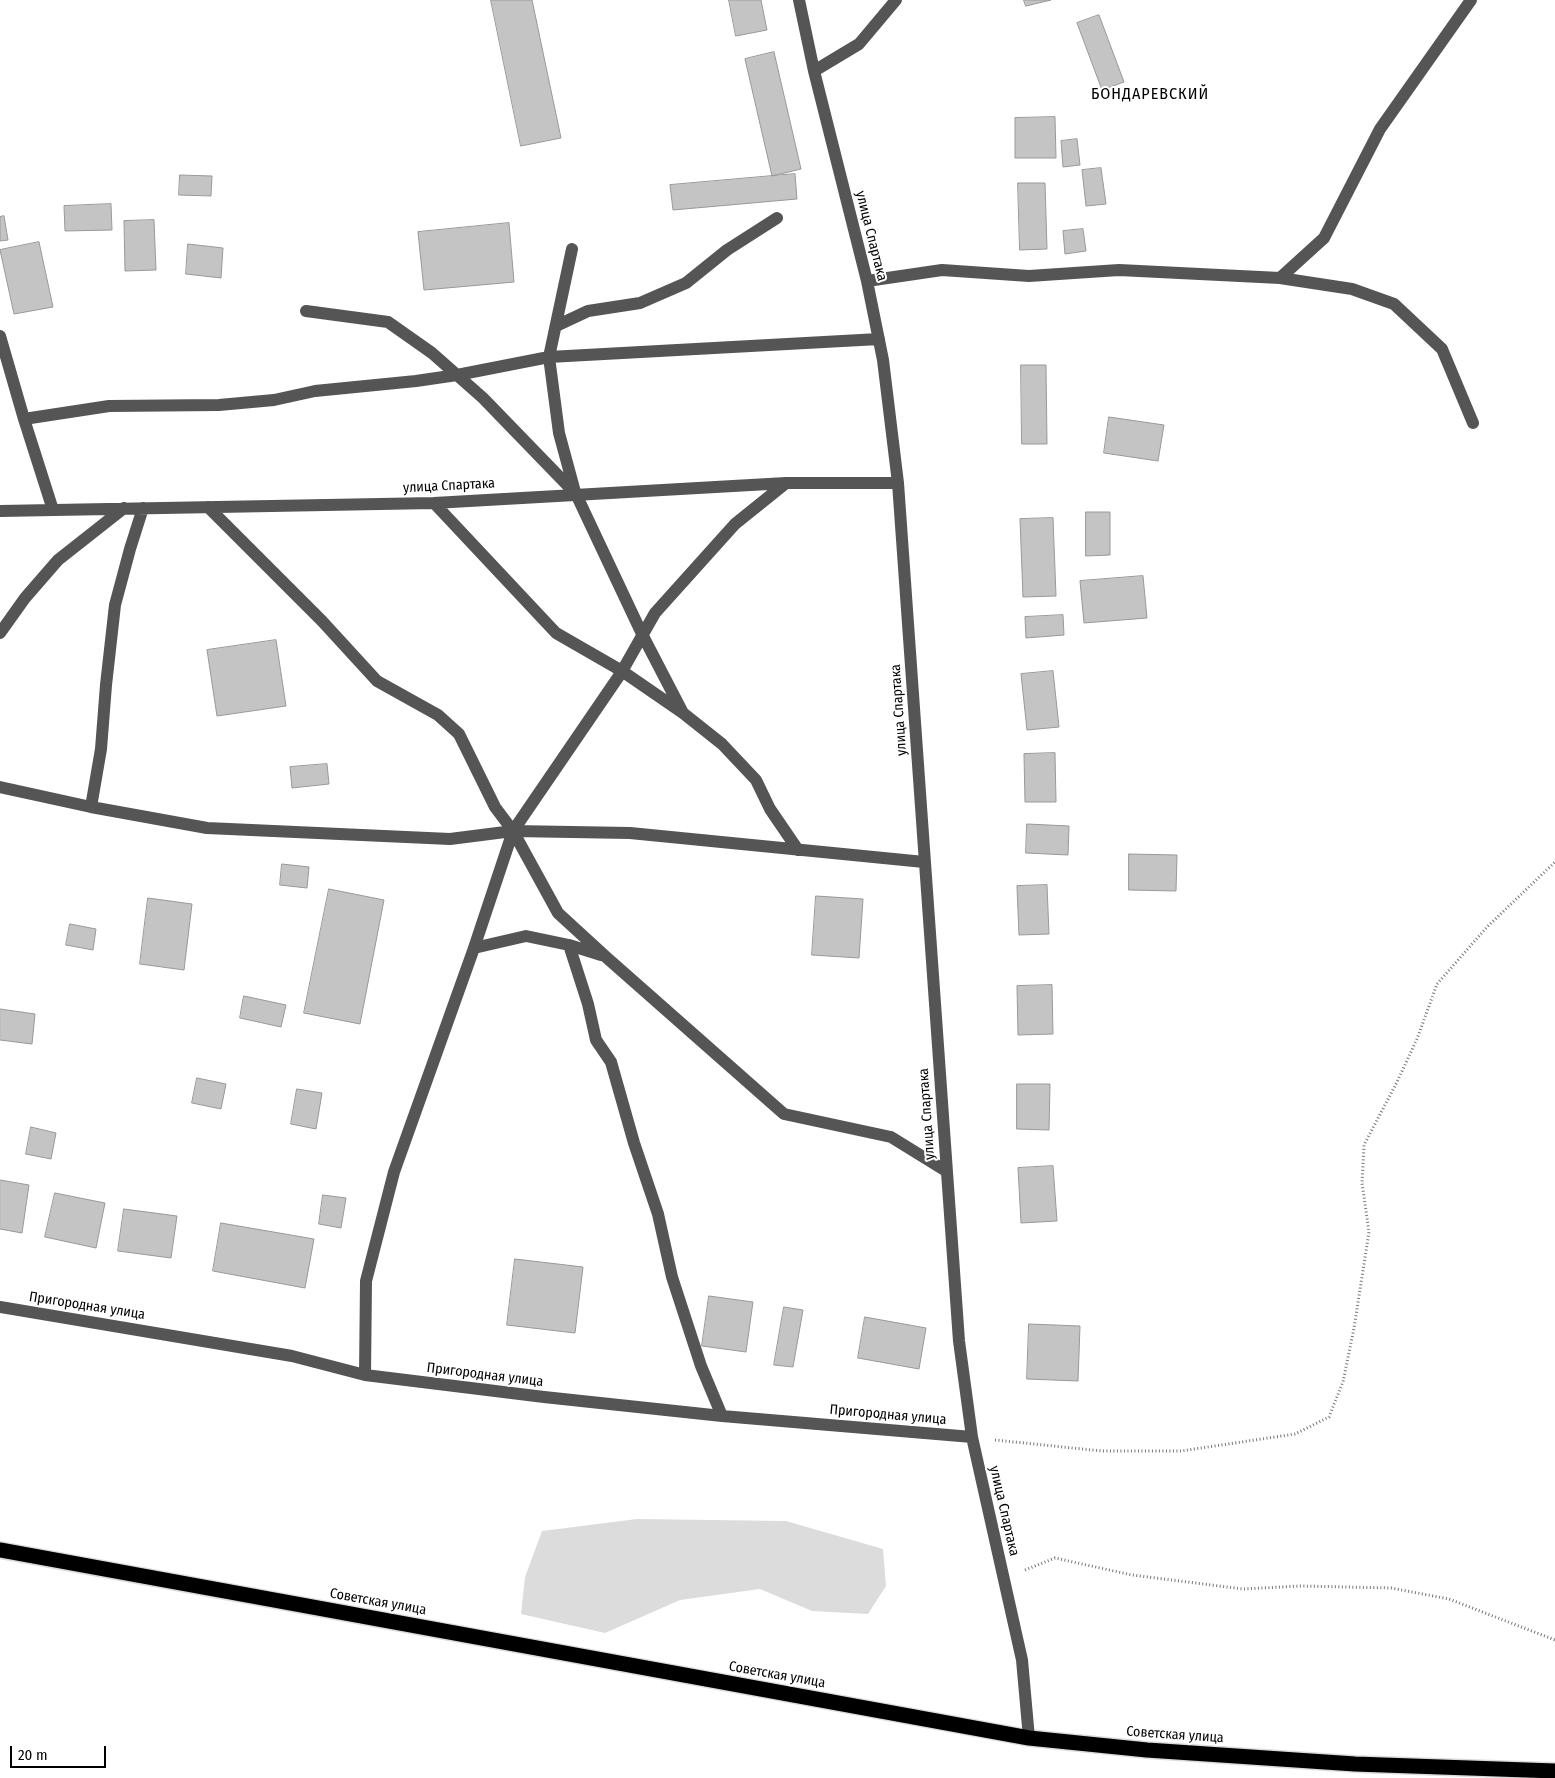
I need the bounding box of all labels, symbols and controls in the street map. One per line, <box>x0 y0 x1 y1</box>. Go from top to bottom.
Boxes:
district label: БОНДАРЕВСКИЙ <box>1089 85 1211 105</box>
street label: улица Спартака <box>852 189 890 283</box>
street label: улица Спартака <box>403 475 495 497</box>
street label: улица Спартака <box>887 664 911 756</box>
street label: улица Спартака <box>915 1068 939 1160</box>
street label: Пригородная улица <box>28 1289 146 1323</box>
street label: Пригородная улица <box>426 1360 544 1390</box>
street label: Пригородная улица <box>829 1402 947 1428</box>
street label: улица Спартака <box>985 1464 1023 1558</box>
street label: Советская улица <box>328 1585 428 1619</box>
street label: Советская улица <box>727 1658 827 1692</box>
street label: Советская улица <box>1126 1723 1224 1747</box>
scale bar <box>12 1736 109 1768</box>
text: 20 m <box>18 1746 48 1764</box>

